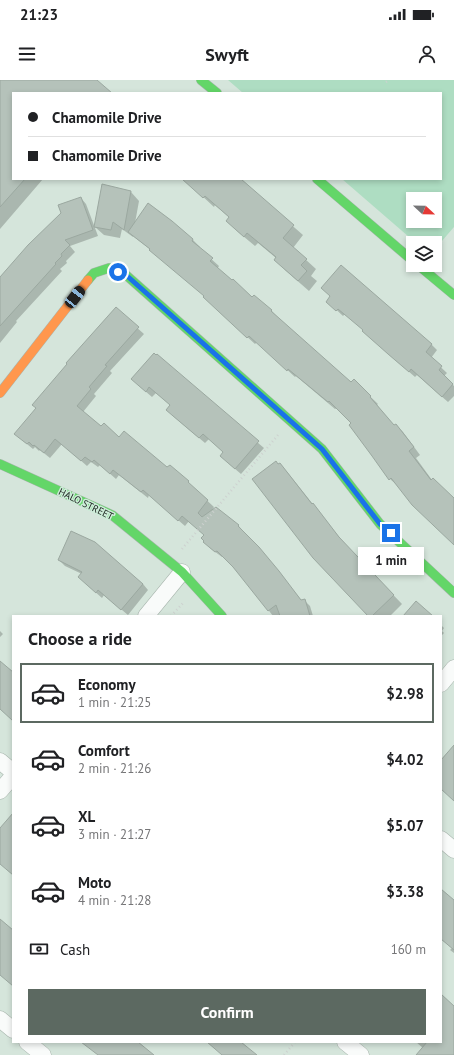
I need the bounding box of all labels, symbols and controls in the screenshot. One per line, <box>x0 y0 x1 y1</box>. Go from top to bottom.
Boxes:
text: 21:23 <box>20 5 58 24</box>
icon: menu <box>16 43 38 65</box>
text: Swyft <box>205 43 249 66</box>
icon: person <box>416 43 438 65</box>
text: Chamomile Drive <box>52 108 162 127</box>
text: Chamomile Drive <box>52 146 162 165</box>
north arrow <box>406 192 442 228</box>
map controls <box>406 192 442 272</box>
button: layers <box>406 236 442 272</box>
route start <box>109 263 127 281</box>
car <box>63 284 87 310</box>
street label: HALO STREET <box>56 485 116 523</box>
route end <box>382 524 400 542</box>
callout: 1 min <box>358 547 424 575</box>
text: 1 min <box>375 552 407 569</box>
text: Choose a ride <box>28 627 132 650</box>
icon: car <box>30 675 66 711</box>
text: Economy <box>78 675 136 694</box>
text: $2.98 <box>386 684 424 703</box>
text: 1 min · 21:25 <box>78 694 151 711</box>
icon: car <box>30 741 66 777</box>
text: Comfort <box>78 741 130 760</box>
text: $4.02 <box>386 750 424 769</box>
text: 2 min · 21:26 <box>78 760 151 777</box>
icon: car <box>30 807 66 843</box>
text: XL <box>78 807 95 826</box>
text: $5.07 <box>386 816 424 835</box>
text: 3 min · 21:27 <box>78 826 151 843</box>
icon: car <box>30 873 66 909</box>
text: Moto <box>78 873 111 892</box>
text: $3.38 <box>386 882 424 901</box>
text: 4 min · 21:28 <box>78 892 151 909</box>
icon: cash <box>28 938 50 960</box>
text: Cash <box>60 940 90 959</box>
text: 160 m <box>391 941 426 958</box>
button: Confirm <box>28 989 426 1035</box>

